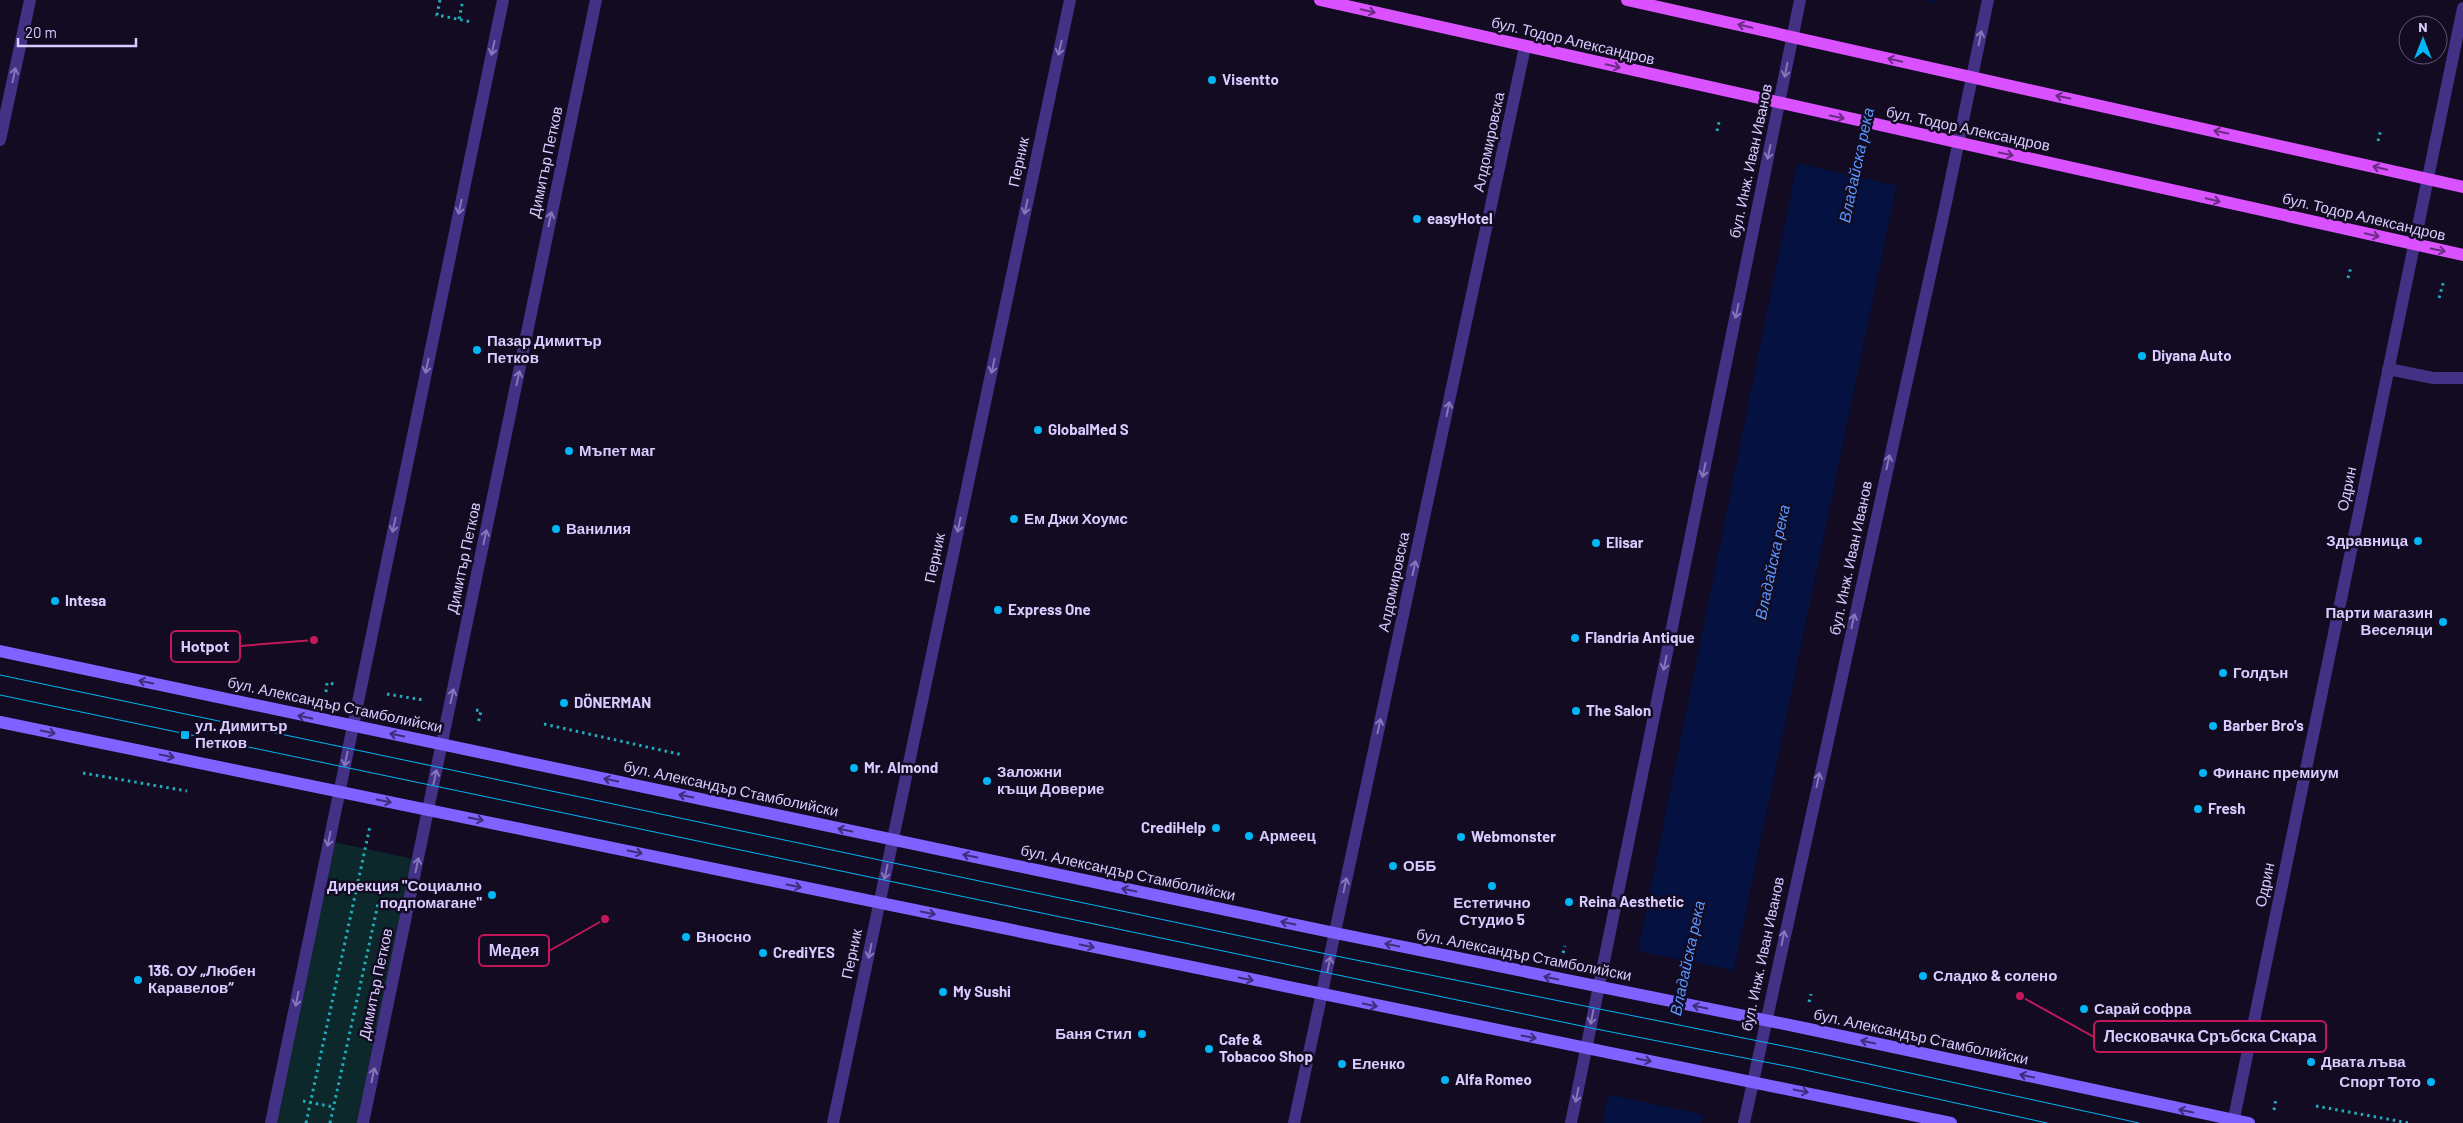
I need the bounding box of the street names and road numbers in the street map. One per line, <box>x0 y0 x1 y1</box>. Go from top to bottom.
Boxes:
street label: бул. Тодор Александров <box>1490 12 1657 68</box>
street label: бул. Инж. Иван Иванов <box>1725 82 1775 240</box>
street label: Алдомировска <box>1469 90 1508 193</box>
street label: бул. Тодор Александров <box>1885 102 2052 154</box>
street label: Димитър Петков <box>524 104 566 219</box>
street label: Перник <box>1004 135 1032 188</box>
street label: бул. Тодор Александров <box>2281 188 2448 244</box>
street label: Одрин <box>2333 465 2360 513</box>
street label: бул. Инж. Иван Иванов <box>1825 479 1875 637</box>
street label: Димитър Петков <box>442 500 484 615</box>
street label: Алдомировска <box>1374 530 1413 633</box>
street label: Перник <box>920 531 948 584</box>
street label: бул. Александър Стамболийски <box>226 672 444 736</box>
street label: бул. Александър Стамболийски <box>622 756 840 820</box>
street label: бул. Александър Стамболийски <box>1019 840 1237 904</box>
street label: Одрин <box>2251 861 2278 909</box>
street label: бул. Инж. Иван Иванов <box>1737 875 1787 1033</box>
street label: бул. Александър Стамболийски <box>1415 924 1633 984</box>
street label: Димитър Петков <box>354 926 396 1041</box>
street label: Перник <box>837 927 865 980</box>
street label: бул. Александър Стамболийски <box>1812 1004 2030 1068</box>

